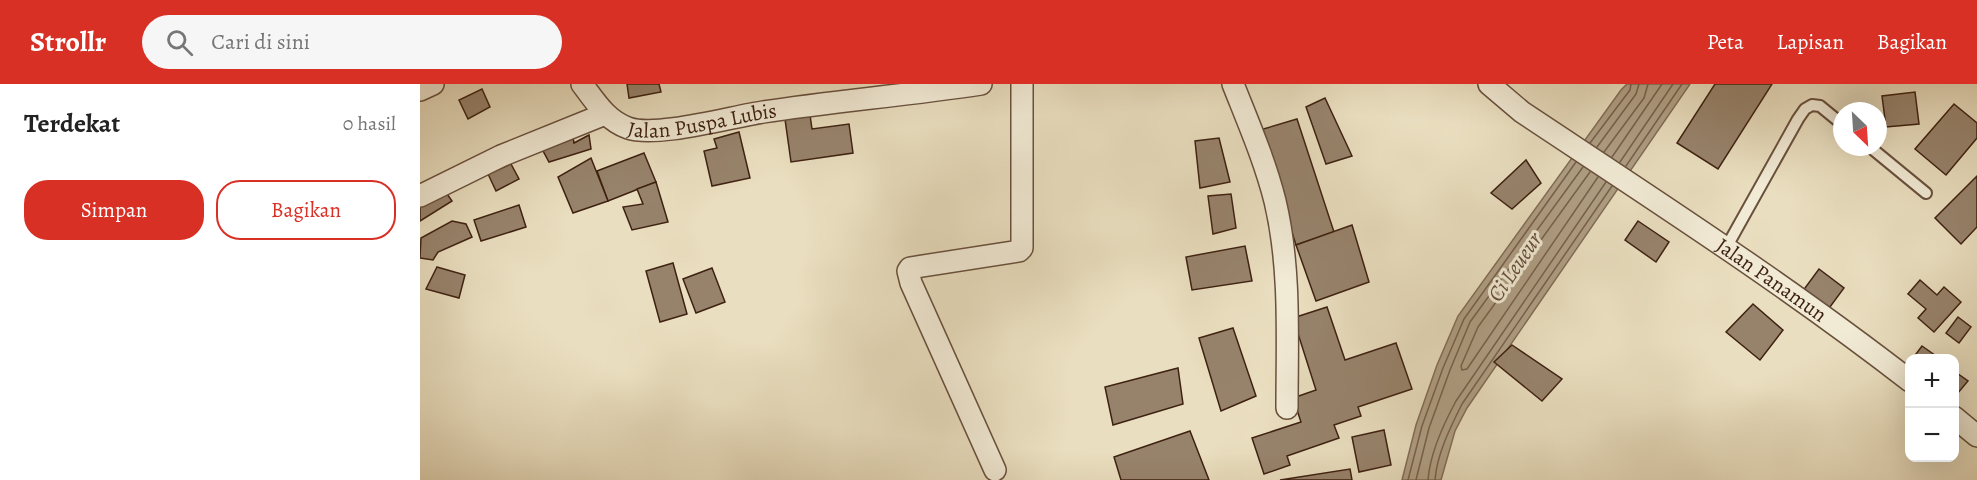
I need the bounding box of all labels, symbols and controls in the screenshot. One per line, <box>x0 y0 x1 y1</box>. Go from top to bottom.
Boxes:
search box <box>142 15 562 69</box>
text: Strollr <box>30 23 106 61</box>
icon: search <box>163 26 196 59</box>
text: Cari di sini <box>211 27 310 57</box>
text: Peta <box>1707 28 1744 56</box>
text: Lapisan <box>1777 28 1844 56</box>
text: Bagikan <box>1877 28 1947 56</box>
street label: Jalan Puspa Lubis <box>625 96 778 145</box>
north arrow <box>1833 102 1887 156</box>
text: Terdekat <box>24 106 120 141</box>
text: 0 hasil <box>343 110 396 137</box>
button: Simpan <box>24 180 204 240</box>
button: Bagikan <box>216 180 396 240</box>
water label: Ci Leueur <box>1481 225 1550 308</box>
street label: Jalan Panamun <box>1711 231 1833 328</box>
map controls <box>1905 354 1959 462</box>
button: + <box>1905 354 1959 408</box>
button: − <box>1905 408 1959 462</box>

